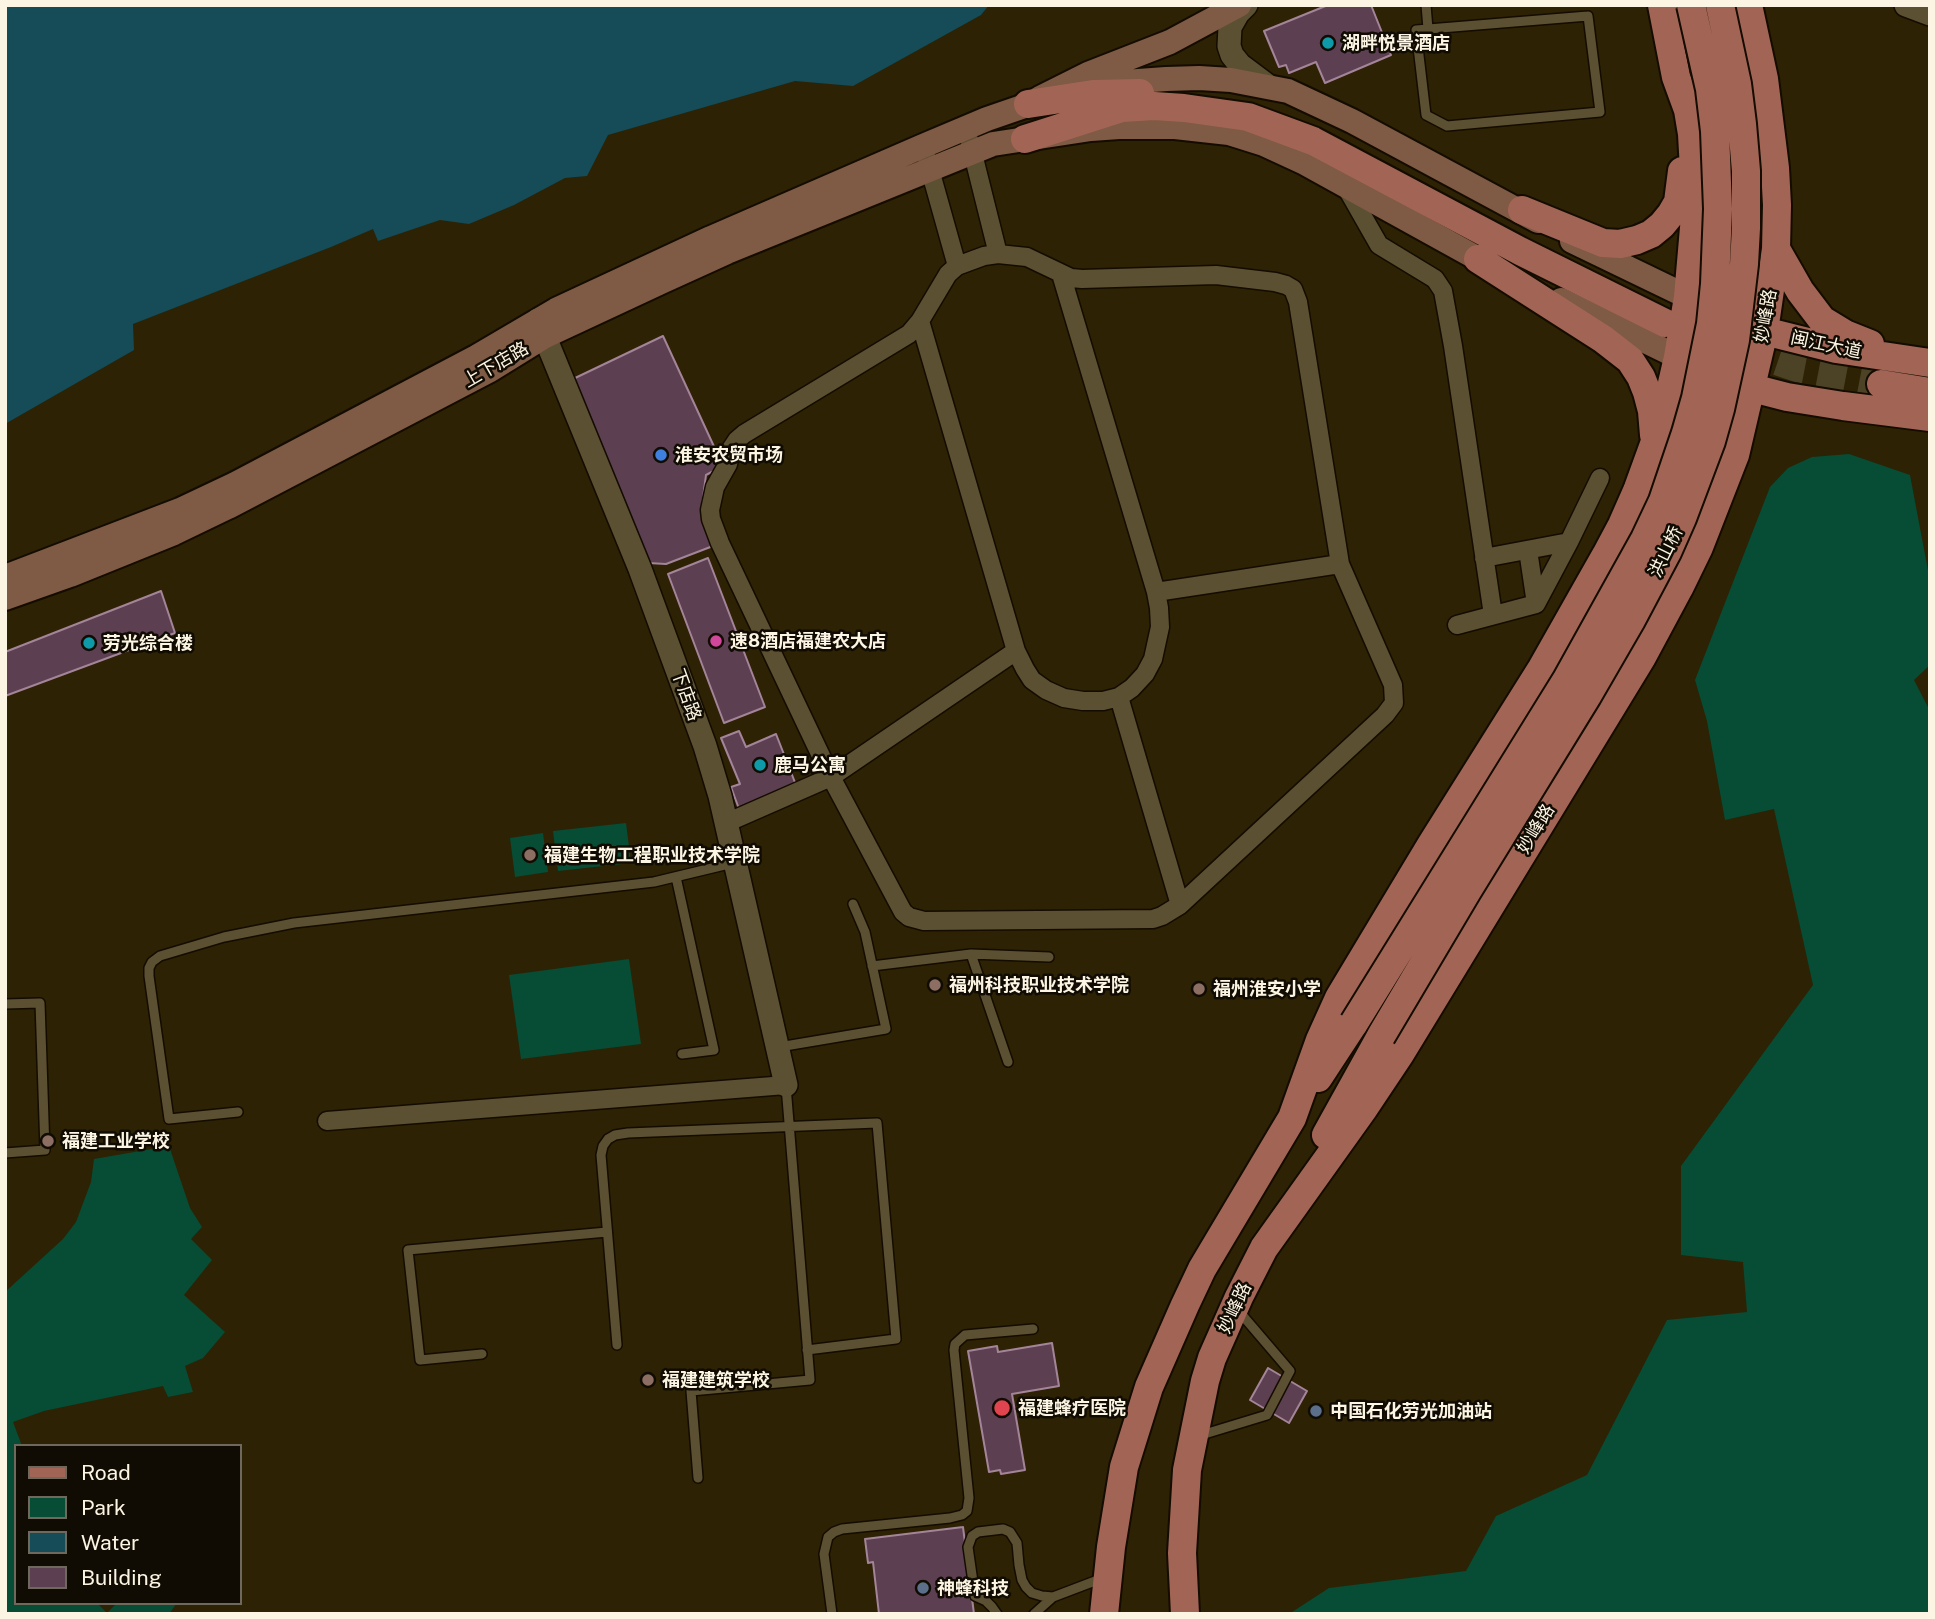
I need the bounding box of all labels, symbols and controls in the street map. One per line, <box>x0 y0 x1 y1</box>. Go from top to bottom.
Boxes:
place label: 湖畔悦景酒店 <box>1342 32 1450 54</box>
marker: 湖畔悦景酒店 <box>1320 35 1336 51</box>
street label: 妙峰路 <box>1751 288 1781 344</box>
street label: 闽江大道 <box>1789 327 1863 363</box>
street label: 上下店路 <box>459 338 533 392</box>
place label: 淮安农贸市场 <box>675 444 783 466</box>
marker: 淮安农贸市场 <box>653 447 669 463</box>
street label: 洪山桥 <box>1644 523 1688 581</box>
place label: 速8酒店福建农大店 <box>730 630 886 652</box>
place label: 劳光综合楼 <box>103 632 193 654</box>
marker: 速8酒店福建农大店 <box>708 633 724 649</box>
marker: 劳光综合楼 <box>81 635 97 651</box>
street label: 下店路 <box>667 666 705 724</box>
place label: 鹿马公寓 <box>774 754 846 776</box>
marker: 鹿马公寓 <box>752 757 768 773</box>
street label: 妙峰路 <box>1513 800 1559 858</box>
place label: 福建生物工程职业技术学院 <box>544 844 760 866</box>
marker: 福建生物工程职业技术学院 <box>522 847 538 863</box>
place label: 福州科技职业技术学院 <box>949 974 1129 996</box>
marker: 福州科技职业技术学院 <box>927 977 943 993</box>
place label: 福州淮安小学 <box>1213 978 1321 1000</box>
marker: 福州淮安小学 <box>1191 981 1207 997</box>
place label: 福建工业学校 <box>62 1130 170 1152</box>
marker: 福建工业学校 <box>40 1133 56 1149</box>
street label: 妙峰路 <box>1214 1279 1256 1337</box>
place label: 福建建筑学校 <box>662 1369 770 1391</box>
marker: 福建建筑学校 <box>640 1372 656 1388</box>
place label: 福建蜂疗医院 <box>1018 1397 1126 1419</box>
marker: 福建蜂疗医院 <box>992 1398 1012 1418</box>
place label: 中国石化劳光加油站 <box>1330 1400 1492 1422</box>
marker: 中国石化劳光加油站 <box>1308 1403 1324 1419</box>
legend <box>14 1444 242 1605</box>
text: Road <box>81 1460 131 1485</box>
text: Park <box>81 1495 126 1520</box>
text: Water <box>81 1530 139 1555</box>
text: Building <box>81 1565 162 1590</box>
place label: 神蜂科技 <box>937 1577 1009 1599</box>
marker: 神蜂科技 <box>915 1580 931 1596</box>

